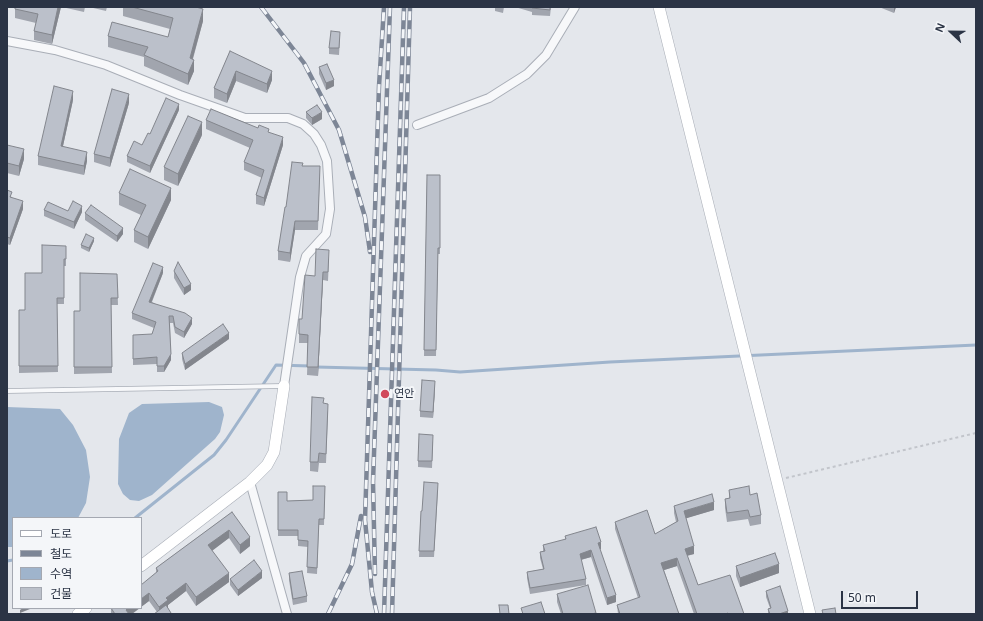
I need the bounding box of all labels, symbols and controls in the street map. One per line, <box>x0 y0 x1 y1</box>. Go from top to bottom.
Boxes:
north arrow <box>931 12 971 52</box>
text: N <box>931 20 948 34</box>
place label: 연안 <box>394 387 414 401</box>
marker: 연안 <box>379 388 391 400</box>
legend <box>12 517 142 609</box>
text: 도로 <box>50 525 72 542</box>
text: 철도 <box>50 545 72 562</box>
text: 수역 <box>50 565 72 582</box>
scale bar <box>843 583 920 609</box>
text: 건물 <box>50 585 72 602</box>
text: 50 m <box>848 589 876 606</box>

